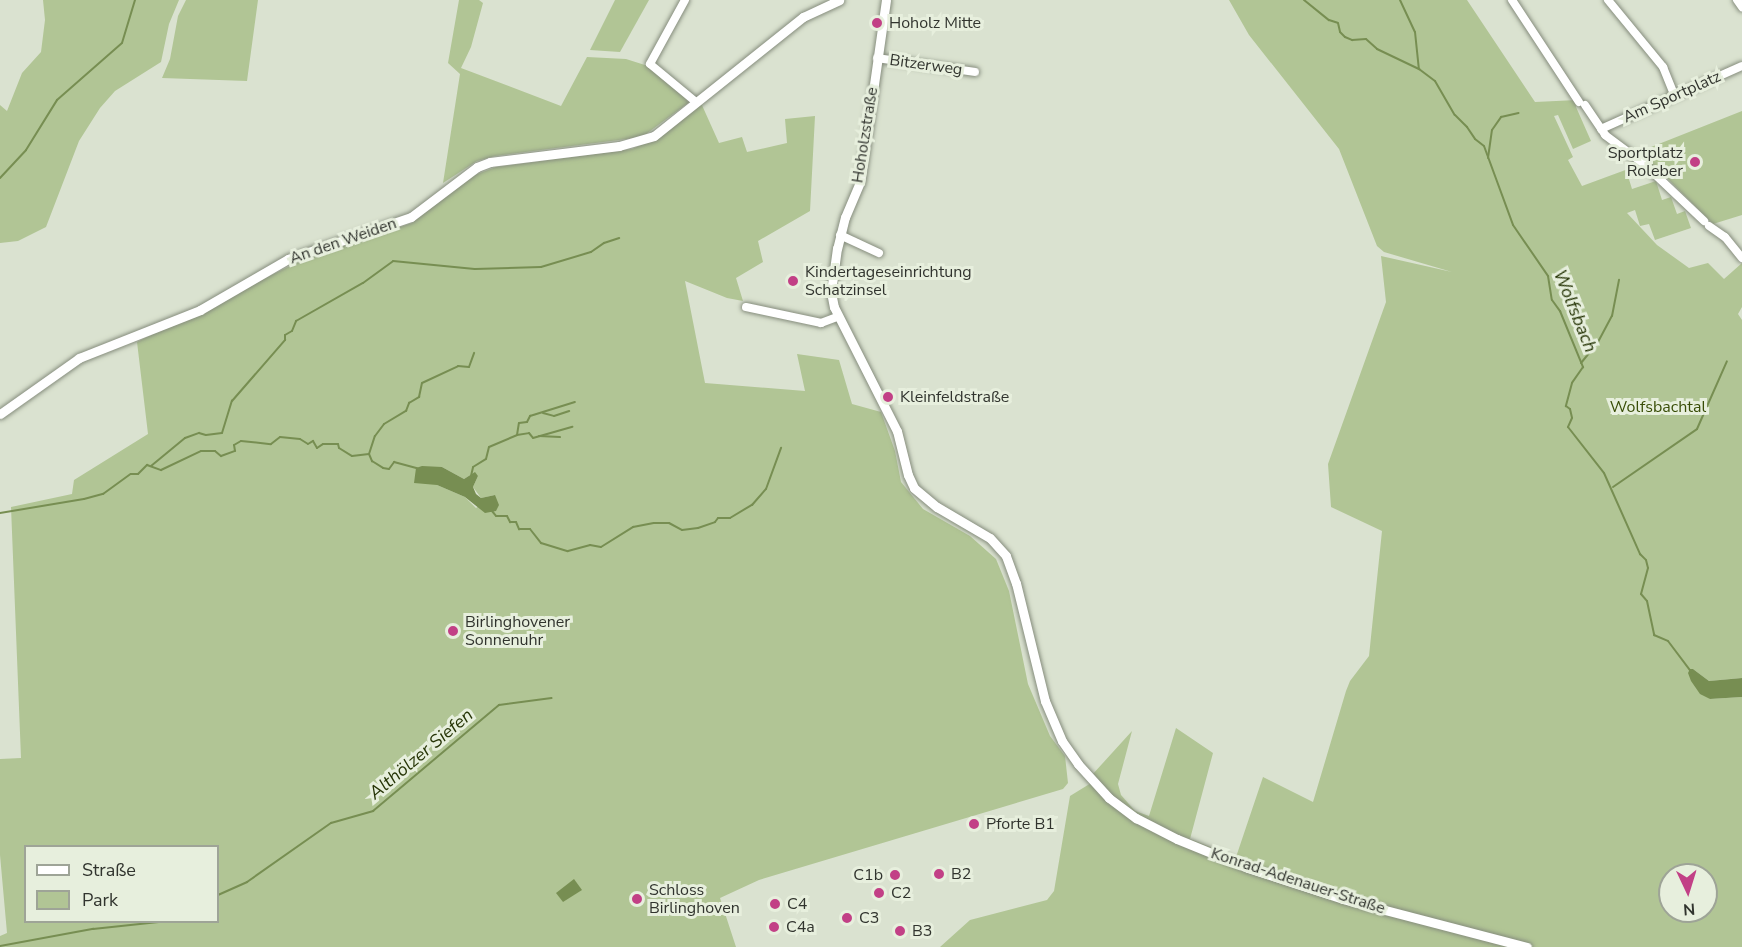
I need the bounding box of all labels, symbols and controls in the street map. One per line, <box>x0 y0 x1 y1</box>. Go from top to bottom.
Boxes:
place label: Hoholz Mitte <box>889 13 981 33</box>
marker: Hoholz Mitte <box>870 16 884 30</box>
street label: Bitzerweg <box>888 50 964 80</box>
street label: Am Sportplatz <box>1620 67 1724 127</box>
street label: Hoholzstraße <box>848 86 882 184</box>
place label: Sportplatz Roleber <box>1608 143 1683 181</box>
marker: Sportplatz Roleber <box>1688 155 1702 169</box>
street label: An den Weiden <box>287 214 399 268</box>
place label: Kindertageseinrichtung Schatzinsel <box>805 262 972 300</box>
water label: Wolfsbach <box>1549 267 1601 355</box>
marker: Kindertageseinrichtung Schatzinsel <box>786 274 800 288</box>
place label: Kleinfeldstraße <box>900 387 1009 407</box>
marker: Kleinfeldstraße <box>881 390 895 404</box>
park label: Wolfsbachtal <box>1610 397 1706 417</box>
place label: Birlinghovener Sonnenuhr <box>465 612 570 650</box>
marker: Birlinghovener Sonnenuhr <box>446 624 460 638</box>
water label: Althölzer Siefen <box>365 704 477 804</box>
place label: Pforte B1 <box>986 814 1055 834</box>
marker: Pforte B1 <box>967 817 981 831</box>
street label: Konrad-Adenauer-Straße <box>1209 844 1387 918</box>
legend <box>24 845 219 923</box>
text: Straße <box>82 858 136 882</box>
north arrow <box>1658 863 1718 923</box>
place label: B2 <box>951 864 971 884</box>
place label: C1b <box>853 865 883 885</box>
marker: B2 <box>932 867 946 881</box>
marker: C1b <box>888 868 902 882</box>
place label: Schloss Birlinghoven <box>649 880 740 918</box>
place label: C2 <box>891 883 911 903</box>
marker: C2 <box>872 886 886 900</box>
text: Park <box>82 888 118 912</box>
marker: Schloss Birlinghoven <box>630 892 644 906</box>
place label: C4 <box>787 894 807 914</box>
marker: C4 <box>768 897 782 911</box>
text: N <box>1682 898 1696 920</box>
place label: C3 <box>859 908 879 928</box>
marker: C3 <box>840 911 854 925</box>
place label: C4a <box>786 917 815 937</box>
marker: C4a <box>767 920 781 934</box>
place label: B3 <box>912 921 932 941</box>
marker: B3 <box>893 924 907 938</box>

